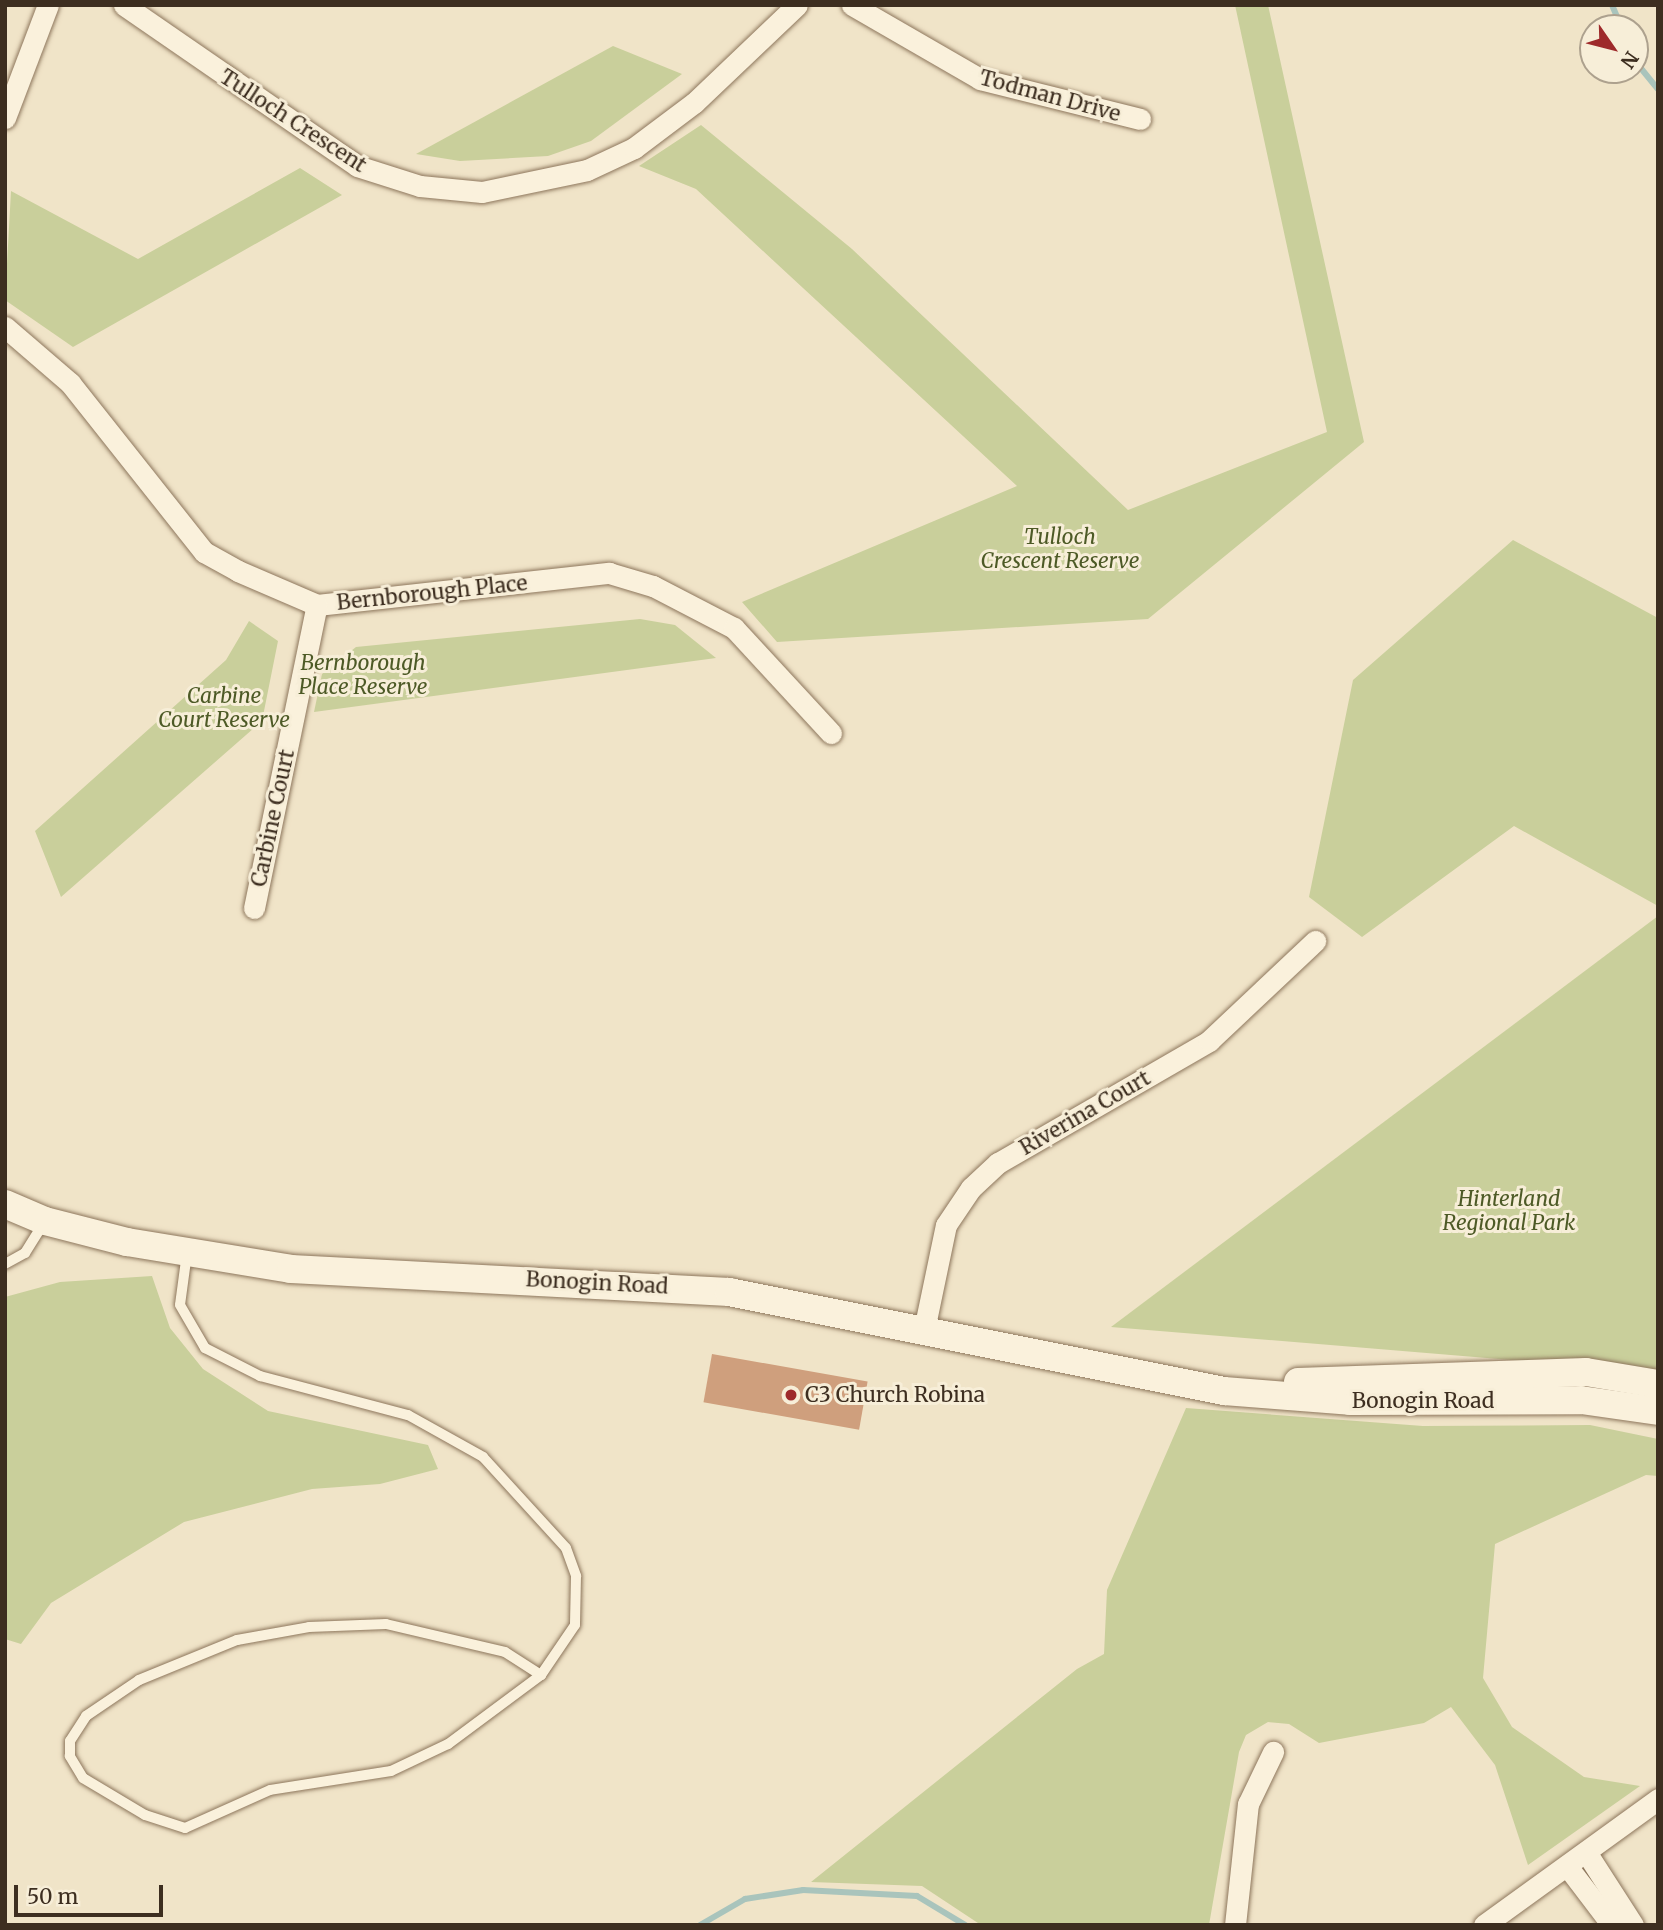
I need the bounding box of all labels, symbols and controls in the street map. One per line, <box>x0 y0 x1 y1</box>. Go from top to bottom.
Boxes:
north arrow <box>1579 14 1649 84</box>
text: N <box>1615 47 1644 73</box>
street label: Tulloch Crescent <box>215 64 371 178</box>
street label: Todman Drive <box>977 65 1123 127</box>
park label: Tulloch Crescent Reserve <box>981 524 1139 574</box>
street label: Bernborough Place <box>335 570 529 616</box>
park label: Bernborough Place Reserve <box>298 650 428 700</box>
park label: Carbine Court Reserve <box>158 683 290 733</box>
street label: Carbine Court <box>246 747 300 889</box>
street label: Riverina Court <box>1015 1065 1155 1161</box>
park label: Hinterland Regional Park <box>1443 1186 1575 1236</box>
street label: Bonogin Road <box>525 1267 669 1299</box>
place label: C3 Church Robina <box>805 1382 985 1408</box>
marker: C3 Church Robina <box>783 1387 799 1403</box>
street label: Bonogin Road <box>1352 1388 1494 1414</box>
scale bar <box>18 1870 166 1914</box>
text: 50 m <box>27 1883 78 1910</box>

